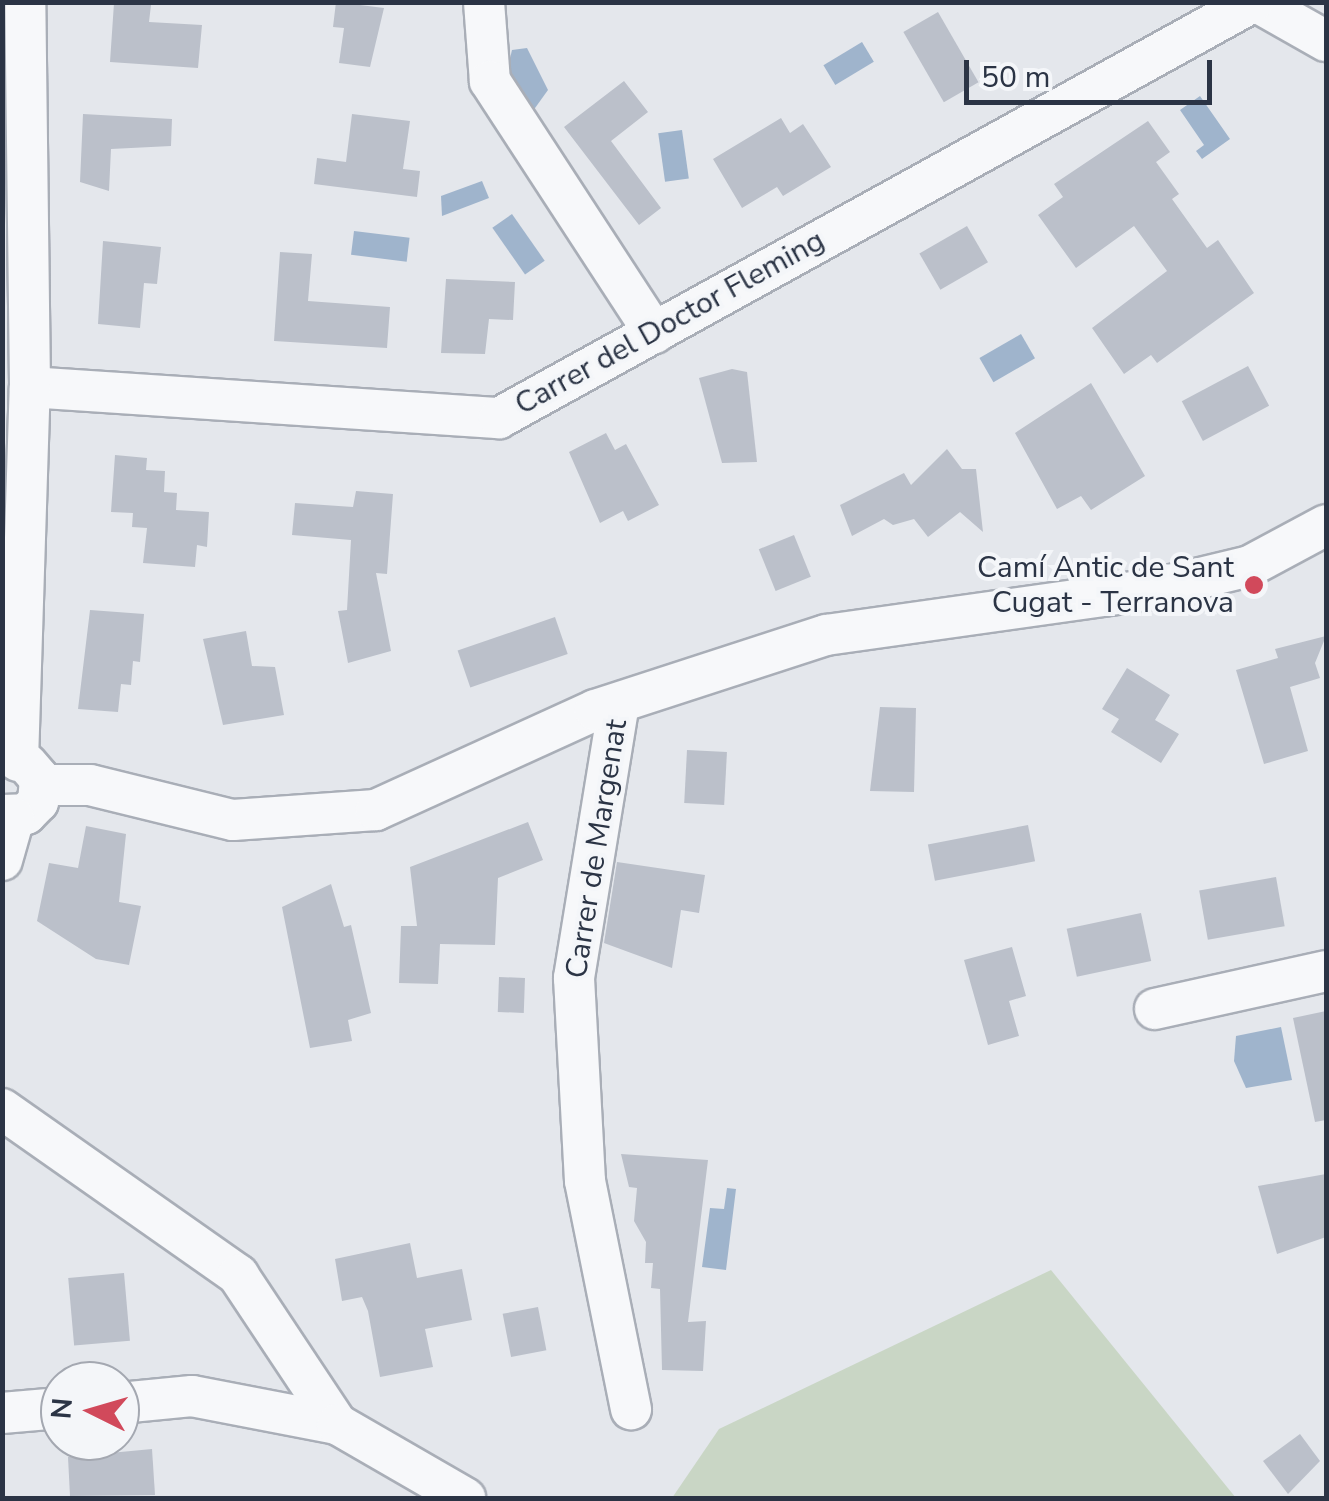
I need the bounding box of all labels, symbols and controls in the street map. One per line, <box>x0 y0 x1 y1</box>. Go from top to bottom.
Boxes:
scale bar <box>969 40 1216 102</box>
text: 50 m <box>981 57 1050 98</box>
street label: Carrer del Doctor Fleming <box>509 223 831 423</box>
place label: Camí Antic de Sant Cugat - Terranova <box>977 550 1234 620</box>
marker: Camí Antic de Sant Cugat - Terranova <box>1243 574 1265 596</box>
street label: Carrer de Margenat <box>559 717 635 981</box>
north arrow <box>40 1361 140 1461</box>
text: N <box>42 1396 82 1421</box>

